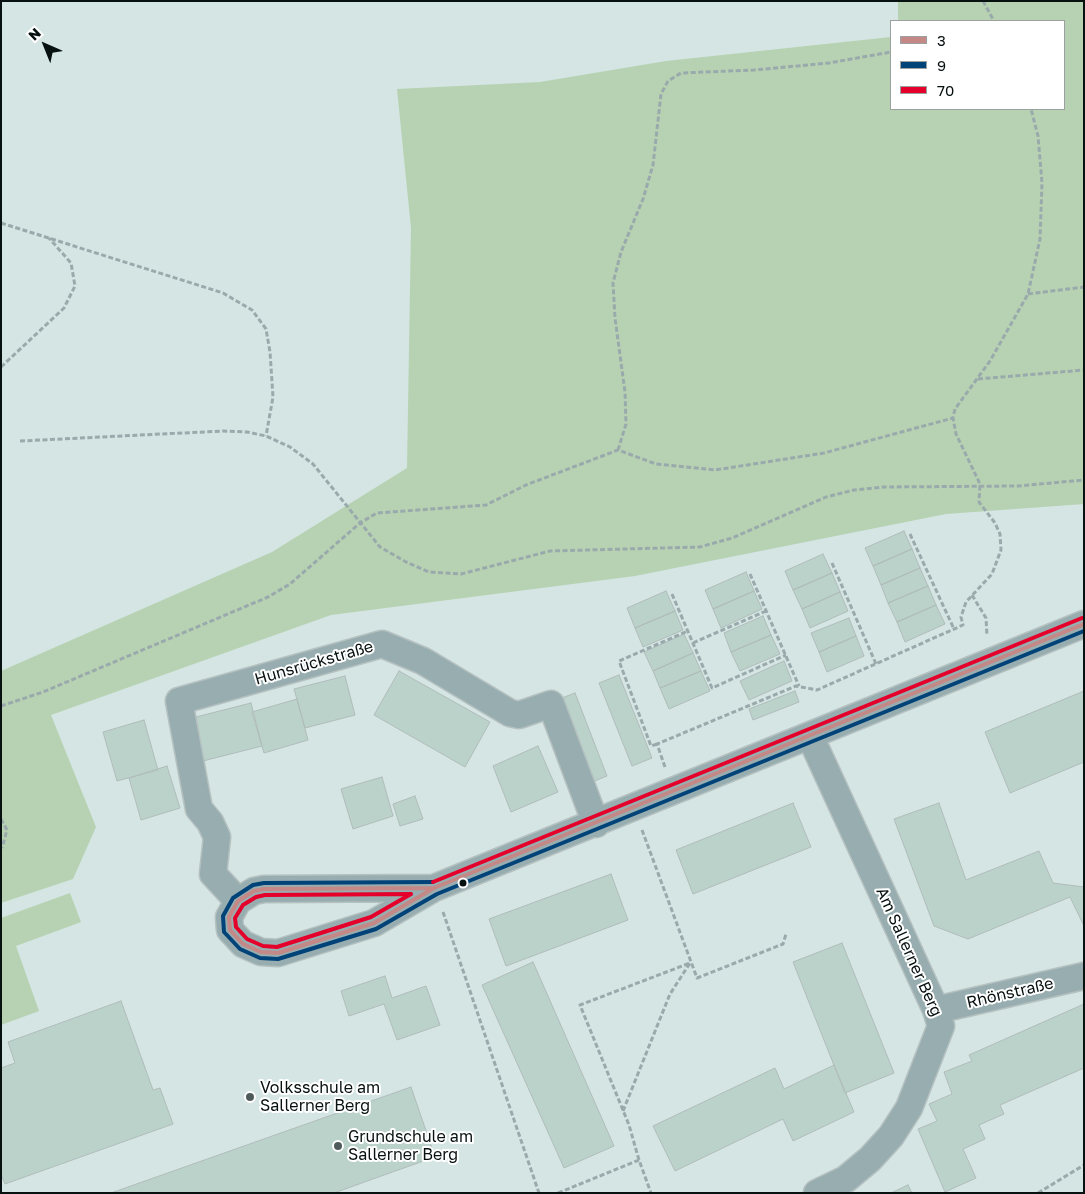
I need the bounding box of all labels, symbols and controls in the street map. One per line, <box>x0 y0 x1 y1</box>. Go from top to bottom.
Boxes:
north arrow <box>20 20 70 70</box>
legend <box>890 20 1065 110</box>
text: N <box>24 24 44 44</box>
text: 3 <box>937 31 946 49</box>
text: 9 <box>937 56 946 74</box>
text: 70 <box>937 81 954 99</box>
street label: Hunsrückstraße <box>253 637 375 689</box>
unlabelled marker <box>458 878 468 888</box>
street label: Am Sallerner Berg <box>872 885 946 1019</box>
street label: Rhönstraße <box>965 974 1055 1012</box>
place label: Volksschule am Sallerner Berg <box>260 1078 380 1116</box>
marker: Volksschule am Sallerner Berg <box>244 1091 256 1103</box>
place label: Grundschule am Sallerner Berg <box>348 1127 473 1165</box>
marker: Grundschule am Sallerner Berg <box>332 1140 344 1152</box>

